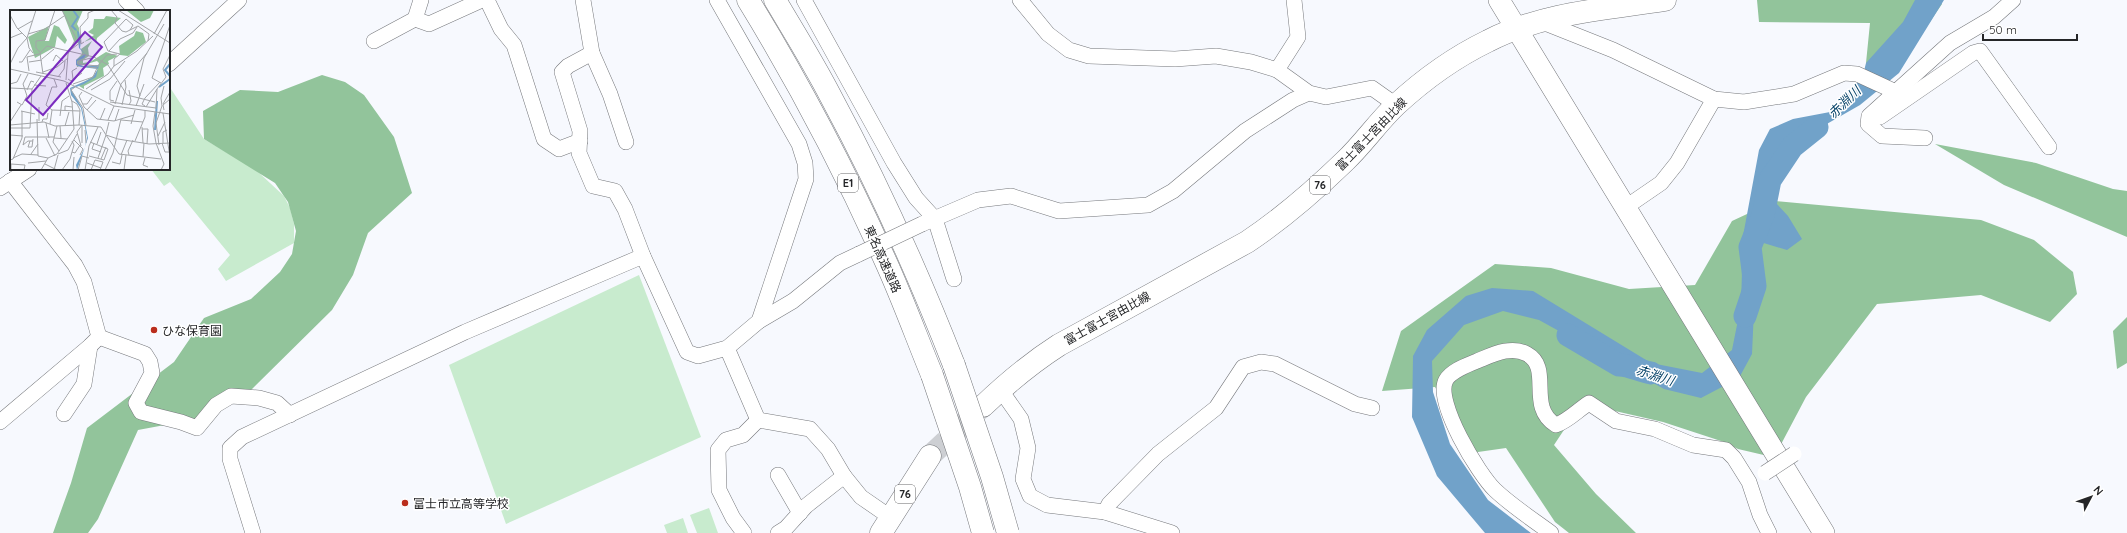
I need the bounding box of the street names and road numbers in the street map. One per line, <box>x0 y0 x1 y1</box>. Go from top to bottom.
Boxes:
street label: 富士富士宮由比線 <box>1332 94 1410 174</box>
road number: E1 <box>838 174 858 192</box>
road number: 76 <box>1310 176 1330 194</box>
street label: 東名高速道路 <box>862 223 904 295</box>
street label: 富士富士宮由比線 <box>1061 288 1153 348</box>
road number: 76 <box>895 485 915 503</box>

